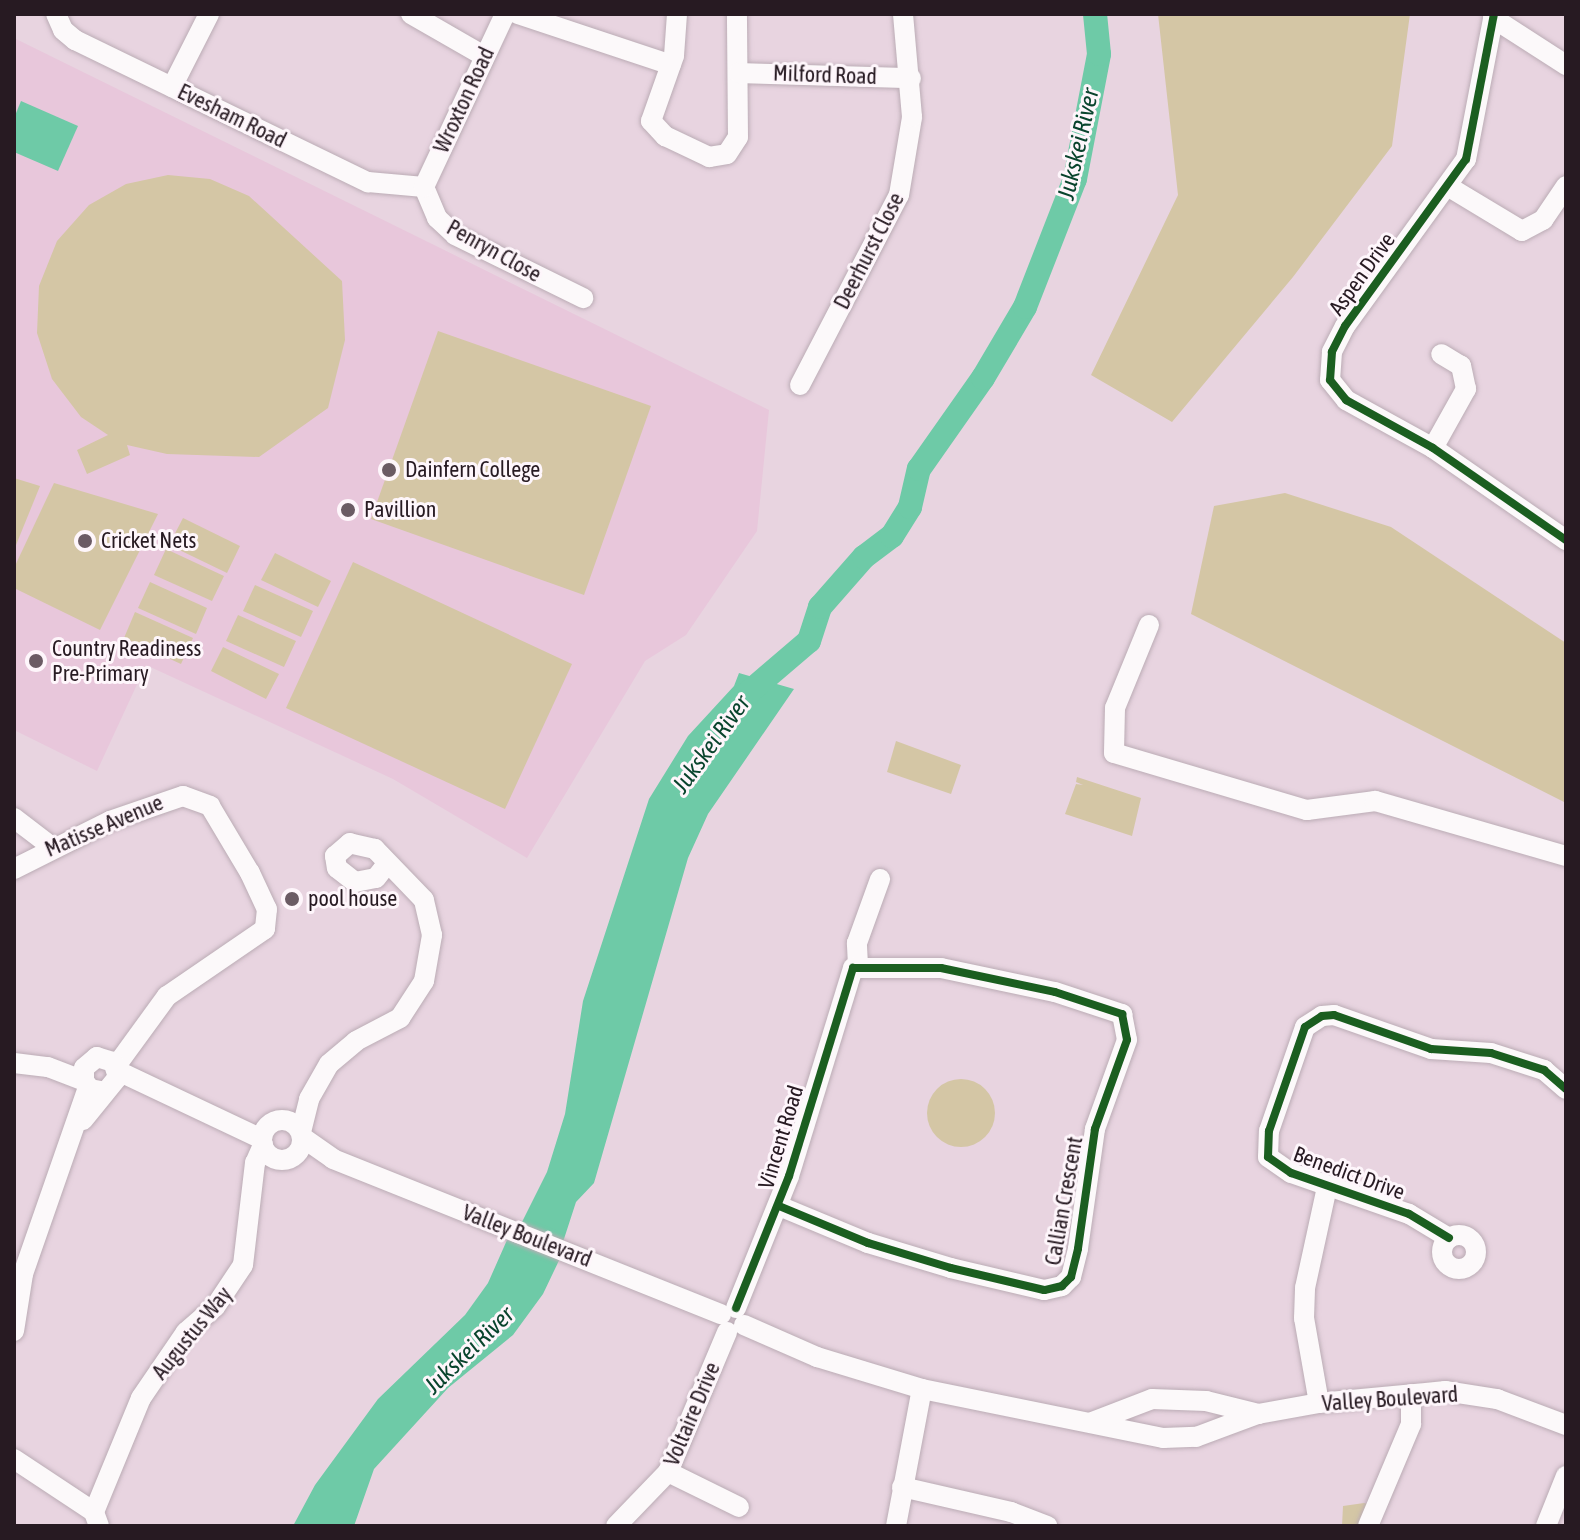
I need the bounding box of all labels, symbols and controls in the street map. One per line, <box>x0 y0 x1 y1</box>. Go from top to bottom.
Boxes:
street label: Wroxton Road <box>428 43 500 157</box>
street label: Milford Road <box>773 60 877 90</box>
street label: Evesham Road <box>173 78 291 154</box>
water label: Jukskei River <box>1051 86 1105 202</box>
street label: Deerhurst Close <box>828 188 910 314</box>
street label: Penryn Close <box>442 214 546 288</box>
street label: Aspen Drive <box>1323 228 1401 320</box>
place label: Dainfern College <box>405 457 540 483</box>
marker: Dainfern College <box>380 461 398 479</box>
place label: Pavillion <box>364 497 436 523</box>
marker: Pavillion <box>339 501 357 519</box>
place label: Cricket Nets <box>101 528 196 554</box>
marker: Cricket Nets <box>76 532 94 550</box>
place label: Country Readiness Pre-Primary <box>52 635 201 686</box>
marker: Country Readiness Pre-Primary <box>27 652 45 670</box>
water label: Jukskei River <box>666 690 756 798</box>
street label: Matisse Avenue <box>41 789 167 863</box>
place label: pool house <box>308 886 397 912</box>
marker: pool house <box>283 890 301 908</box>
street label: Vincent Road <box>753 1082 809 1192</box>
street label: Callian Crescent <box>1040 1135 1088 1267</box>
street label: Benedict Drive <box>1290 1141 1408 1205</box>
street label: Valley Boulevard <box>459 1199 595 1273</box>
street label: Augustus Way <box>147 1281 237 1385</box>
water label: Jukskei River <box>418 1300 520 1400</box>
street label: Voltaire Drive <box>658 1358 726 1470</box>
street label: Valley Boulevard <box>1321 1381 1459 1417</box>

